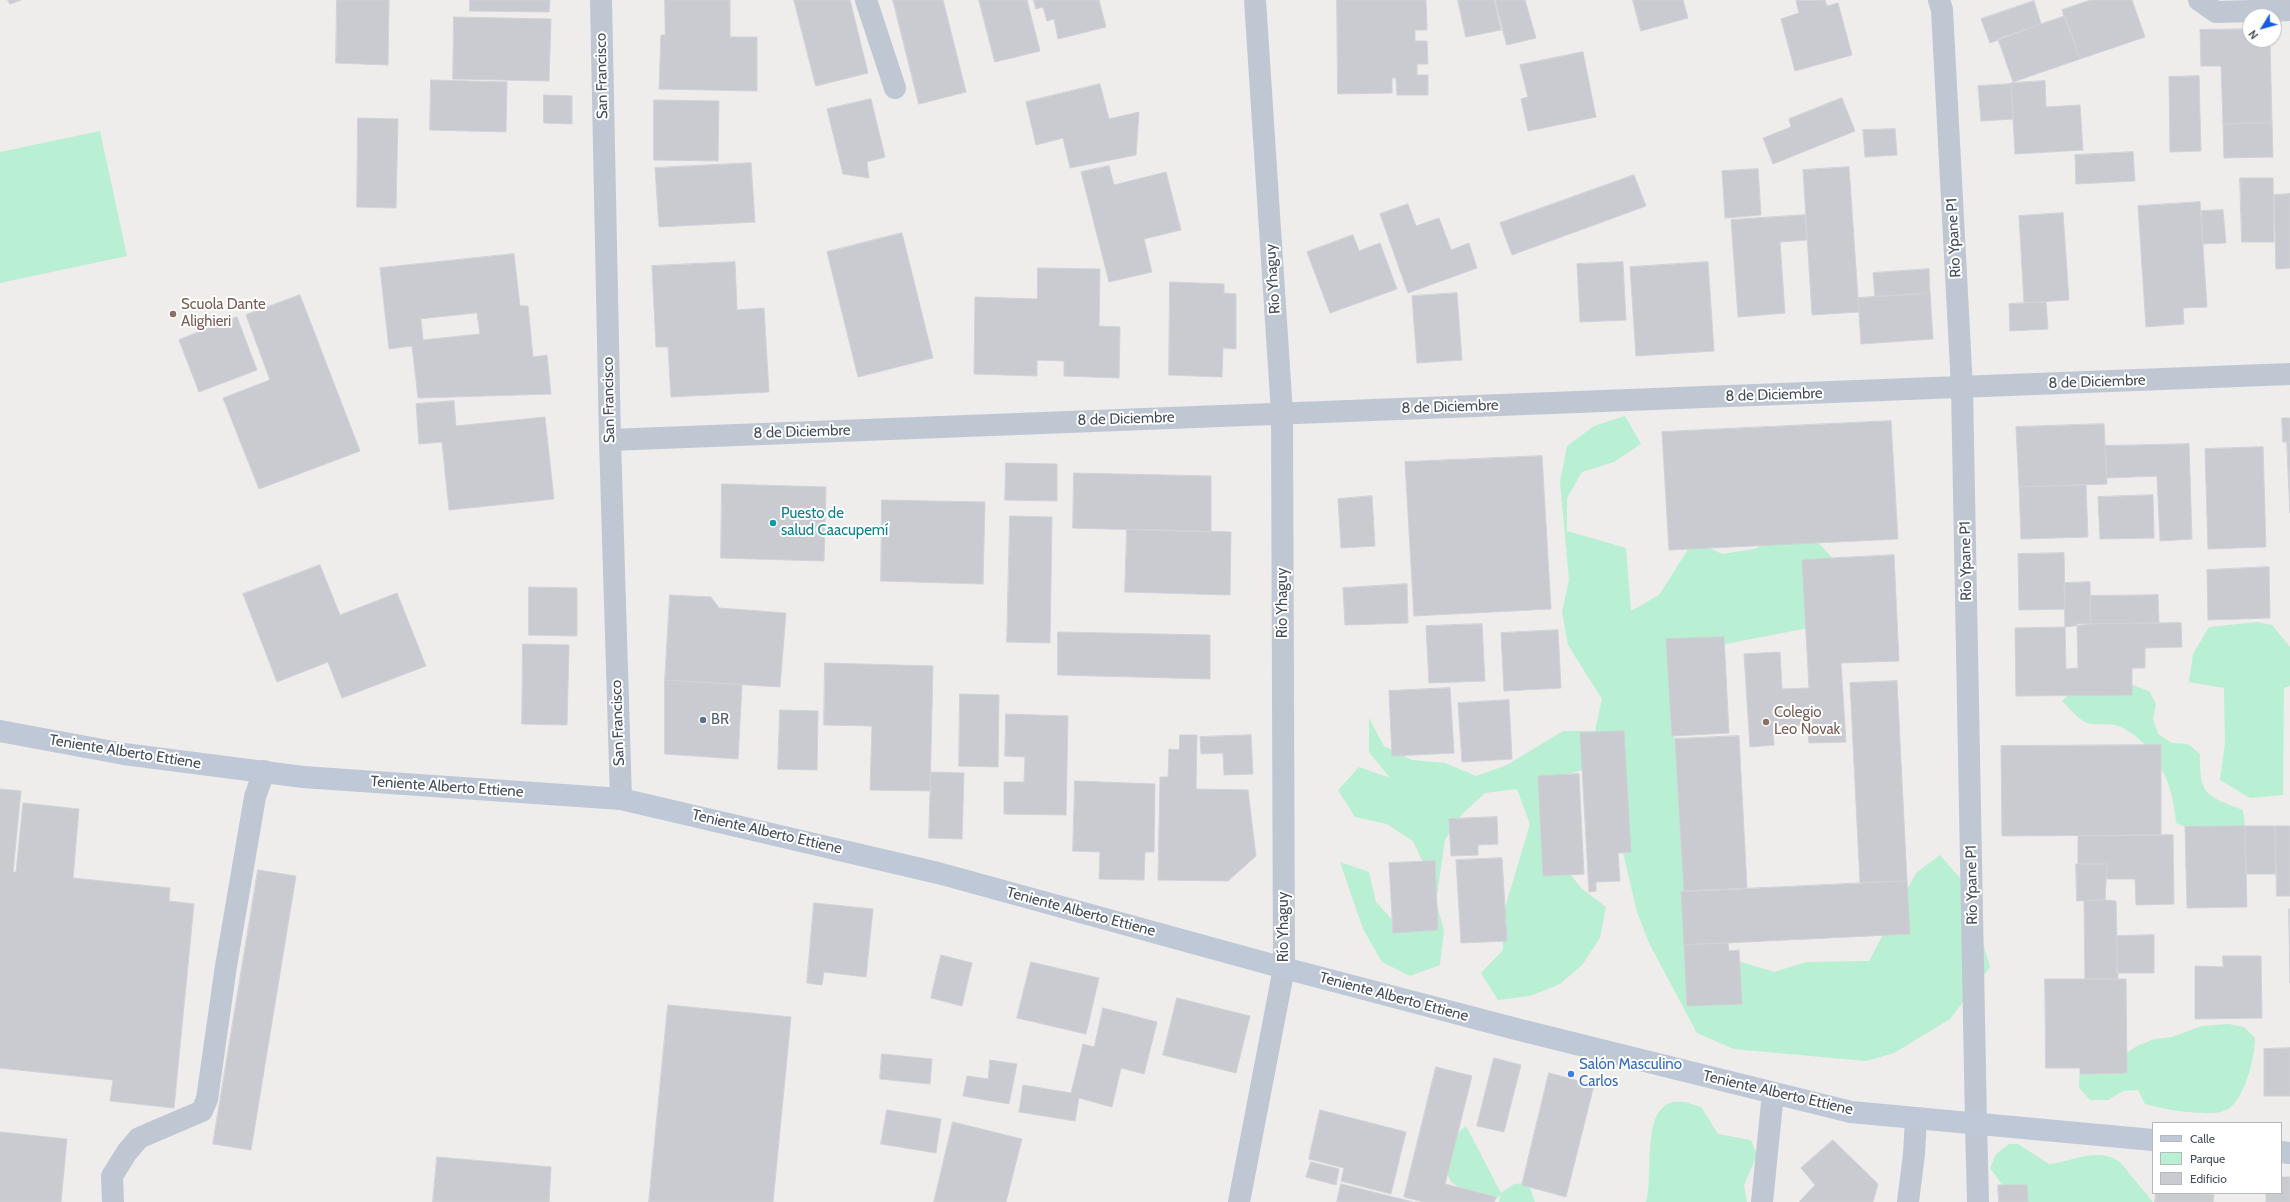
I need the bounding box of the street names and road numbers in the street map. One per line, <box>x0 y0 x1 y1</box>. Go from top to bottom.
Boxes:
street label: San Francisco <box>592 33 612 119</box>
street label: Río Ypane P1 <box>1943 198 1965 278</box>
street label: Río Yhaguy <box>1262 243 1284 315</box>
street label: San Francisco <box>599 357 619 443</box>
street label: 8 de Diciembre <box>2048 371 2146 393</box>
street label: 8 de Diciembre <box>1725 384 1823 406</box>
street label: 8 de Diciembre <box>1401 396 1499 418</box>
street label: 8 de Diciembre <box>1077 408 1175 430</box>
street label: 8 de Diciembre <box>753 421 851 443</box>
street label: Río Ypane P1 <box>1956 521 1976 601</box>
street label: Río Yhaguy <box>1274 568 1292 638</box>
street label: San Francisco <box>608 680 628 766</box>
street label: Teniente Alberto Ettiene <box>48 731 202 773</box>
street label: Teniente Alberto Ettiene <box>370 773 524 801</box>
street label: Teniente Alberto Ettiene <box>690 806 844 858</box>
street label: Río Ypane P1 <box>1962 845 1982 925</box>
street label: Teniente Alberto Ettiene <box>1005 883 1157 941</box>
street label: Río Yhaguy <box>1275 892 1293 962</box>
street label: Teniente Alberto Ettiene <box>1318 968 1470 1026</box>
street label: Teniente Alberto Ettiene <box>1701 1067 1855 1119</box>

